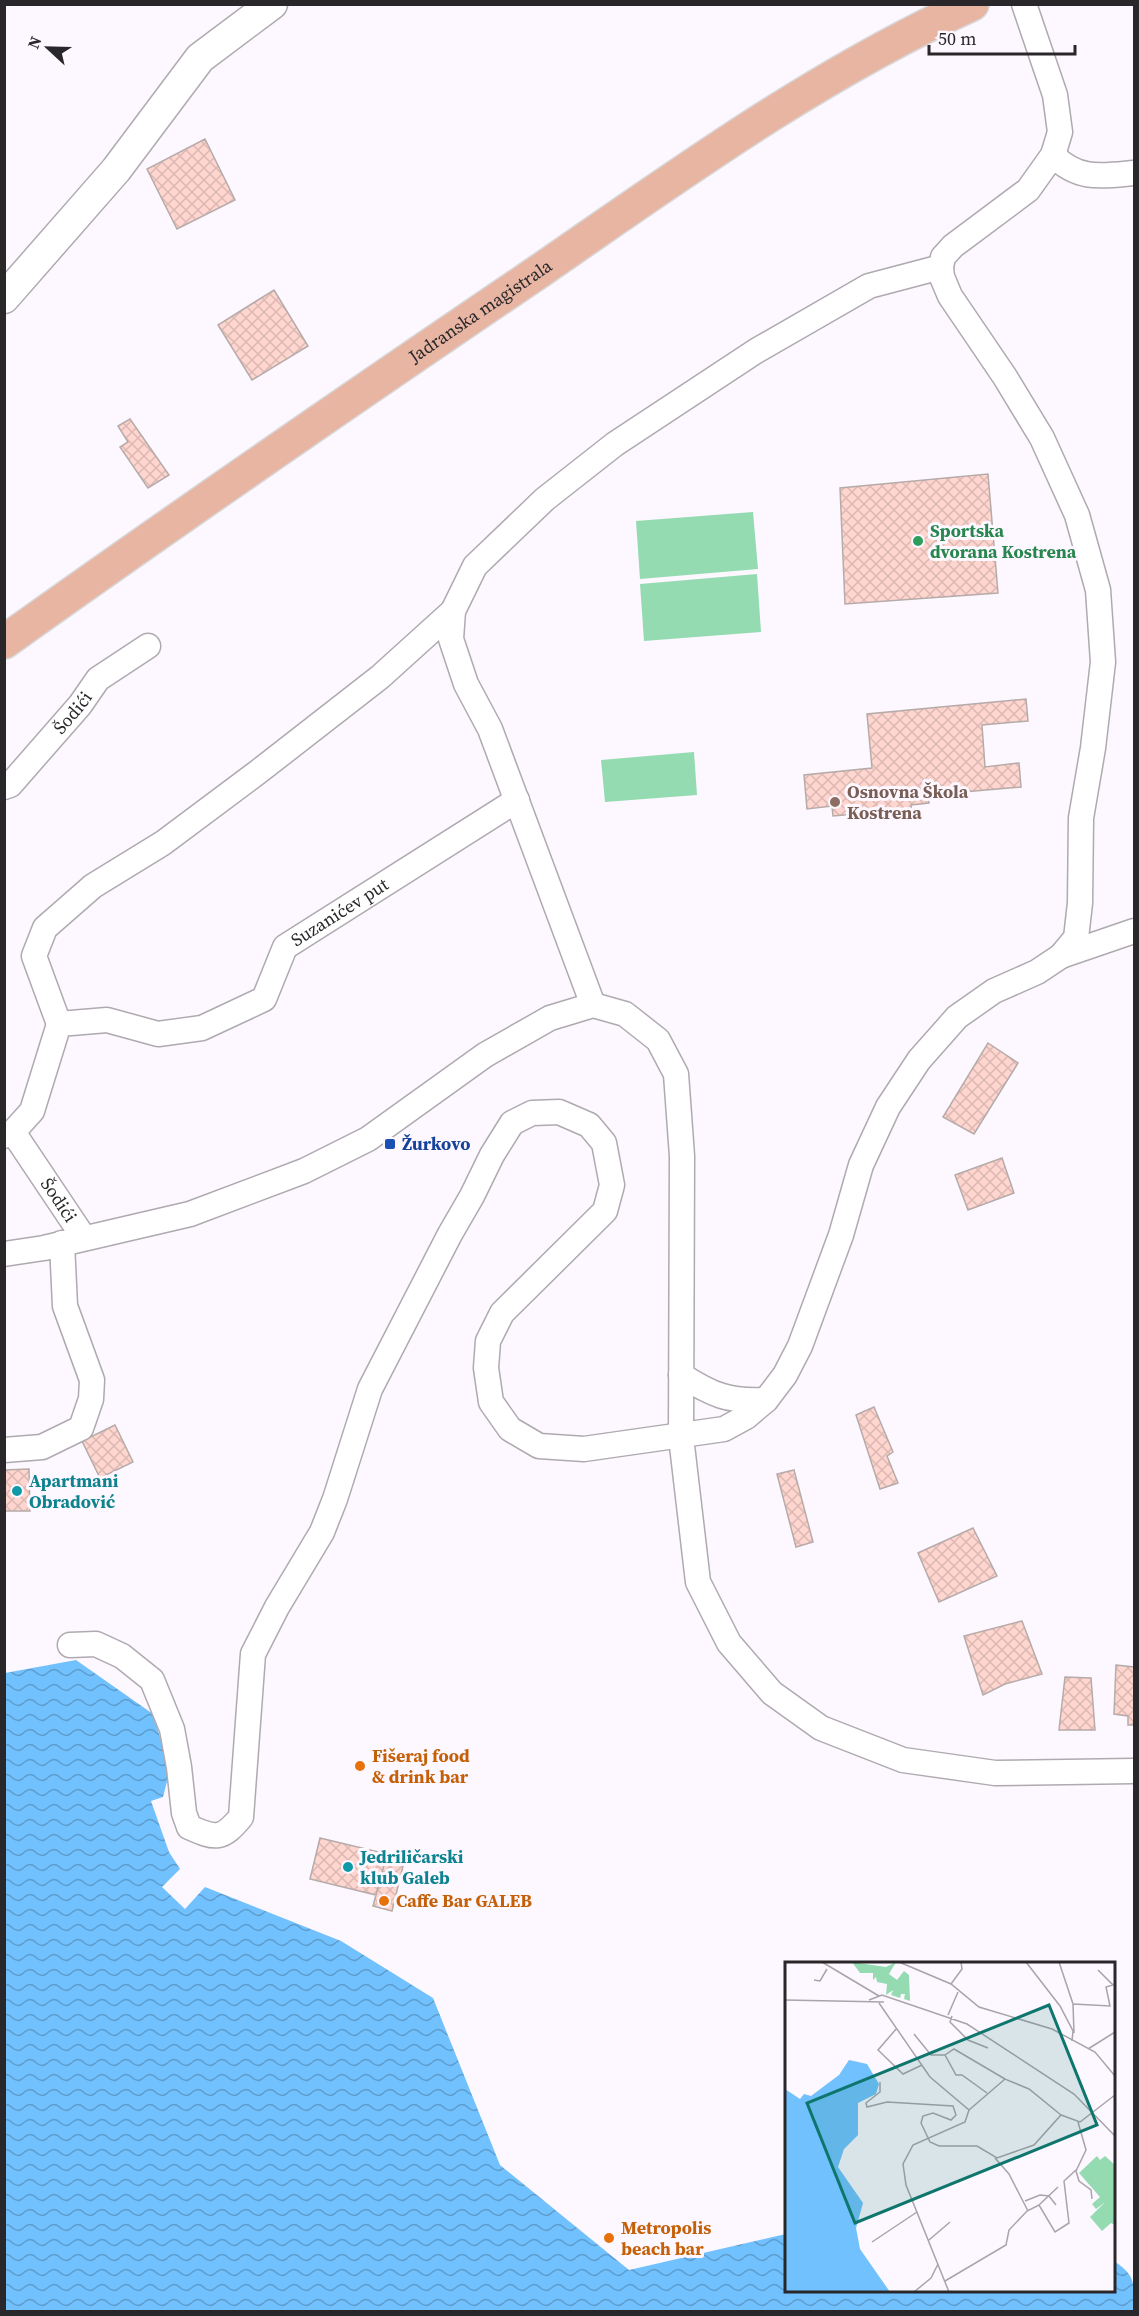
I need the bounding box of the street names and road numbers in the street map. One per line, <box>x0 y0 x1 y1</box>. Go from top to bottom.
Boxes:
street label: Jadranska magistrala <box>403 253 558 369</box>
street label: Šodići <box>47 686 98 739</box>
street label: Suzanićev put <box>286 872 393 952</box>
street label: Šodići <box>35 1173 83 1227</box>

